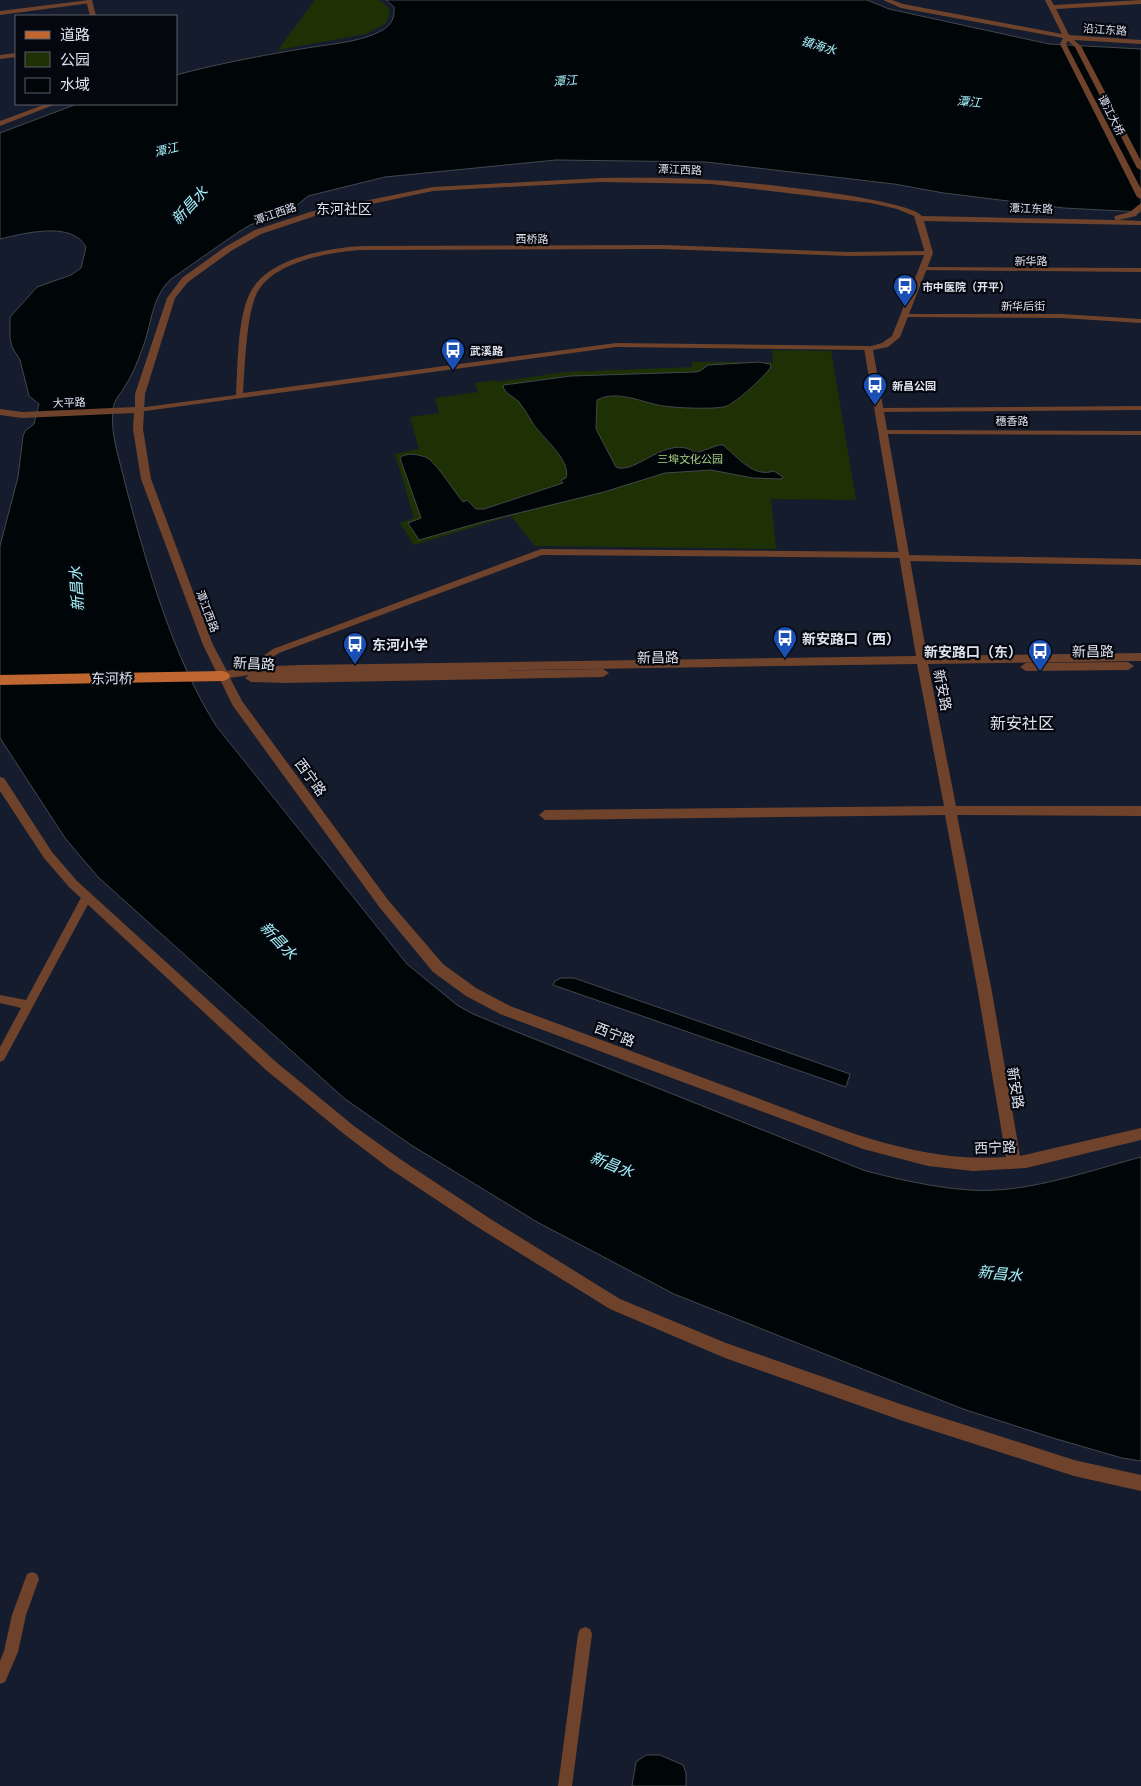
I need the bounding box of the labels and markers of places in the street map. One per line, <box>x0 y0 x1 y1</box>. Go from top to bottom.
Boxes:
bus stop icon: 市中医院（开平） <box>892 273 918 307</box>
place label: 市中医院（开平） <box>922 280 1010 293</box>
bus stop icon: 武溪路 <box>440 337 466 371</box>
place label: 武溪路 <box>470 344 504 357</box>
bus stop icon: 新昌公园 <box>862 372 888 406</box>
place label: 新昌公园 <box>892 379 936 392</box>
bus stop icon: 新安路口（西） <box>772 625 798 659</box>
place label: 新安路口（西） <box>802 630 900 647</box>
bus stop icon: 东河小学 <box>342 631 368 665</box>
place label: 东河小学 <box>372 636 428 653</box>
bus stop icon: 新安路口（东） <box>1027 638 1053 672</box>
place label: 新安路口（东） <box>924 643 1022 660</box>

